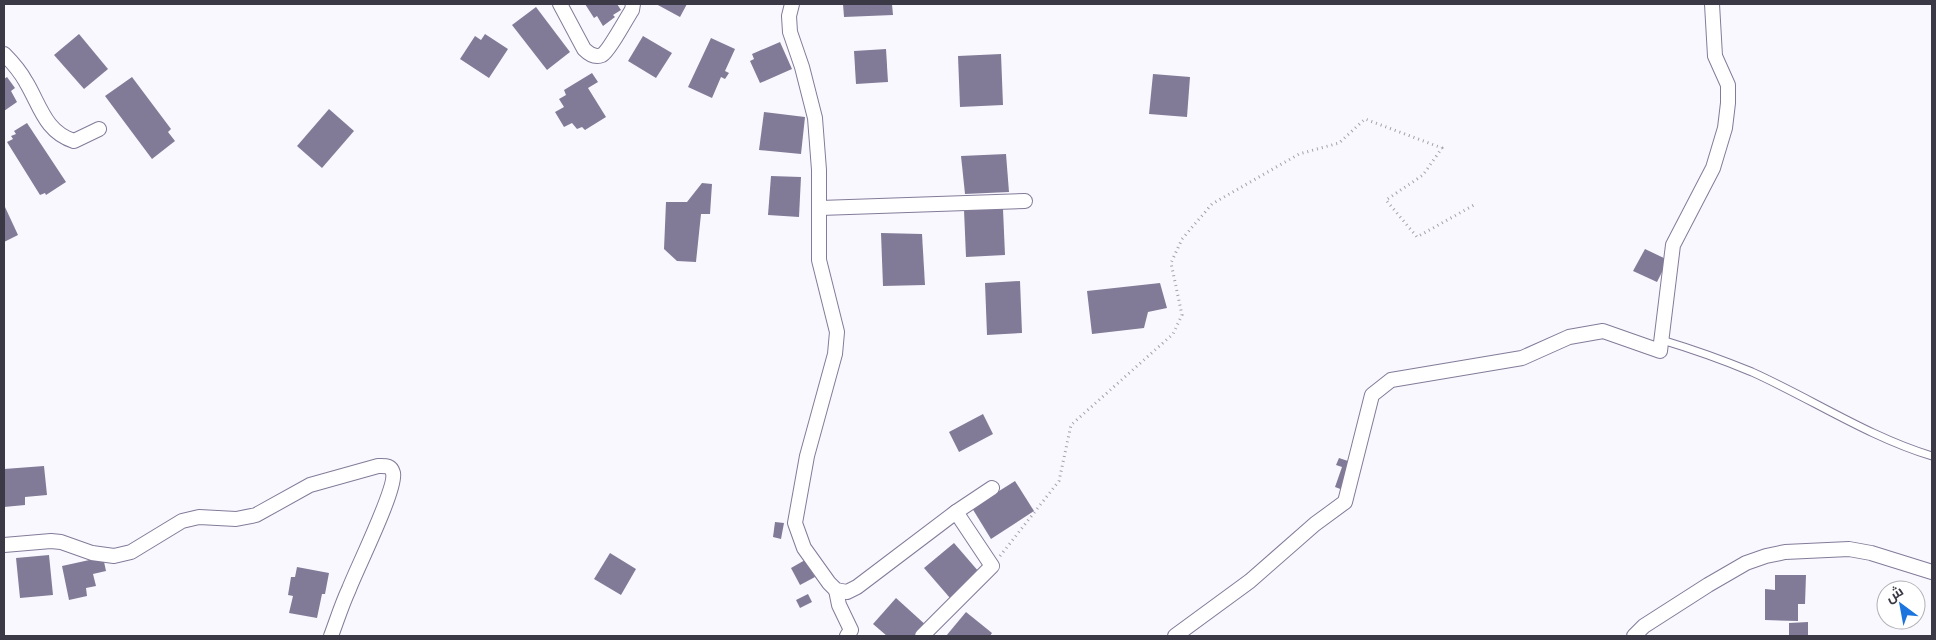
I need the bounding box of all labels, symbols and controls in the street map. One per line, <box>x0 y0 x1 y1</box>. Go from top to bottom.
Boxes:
north arrow <box>1876 580 1926 630</box>
text: ش <box>1882 582 1907 606</box>

